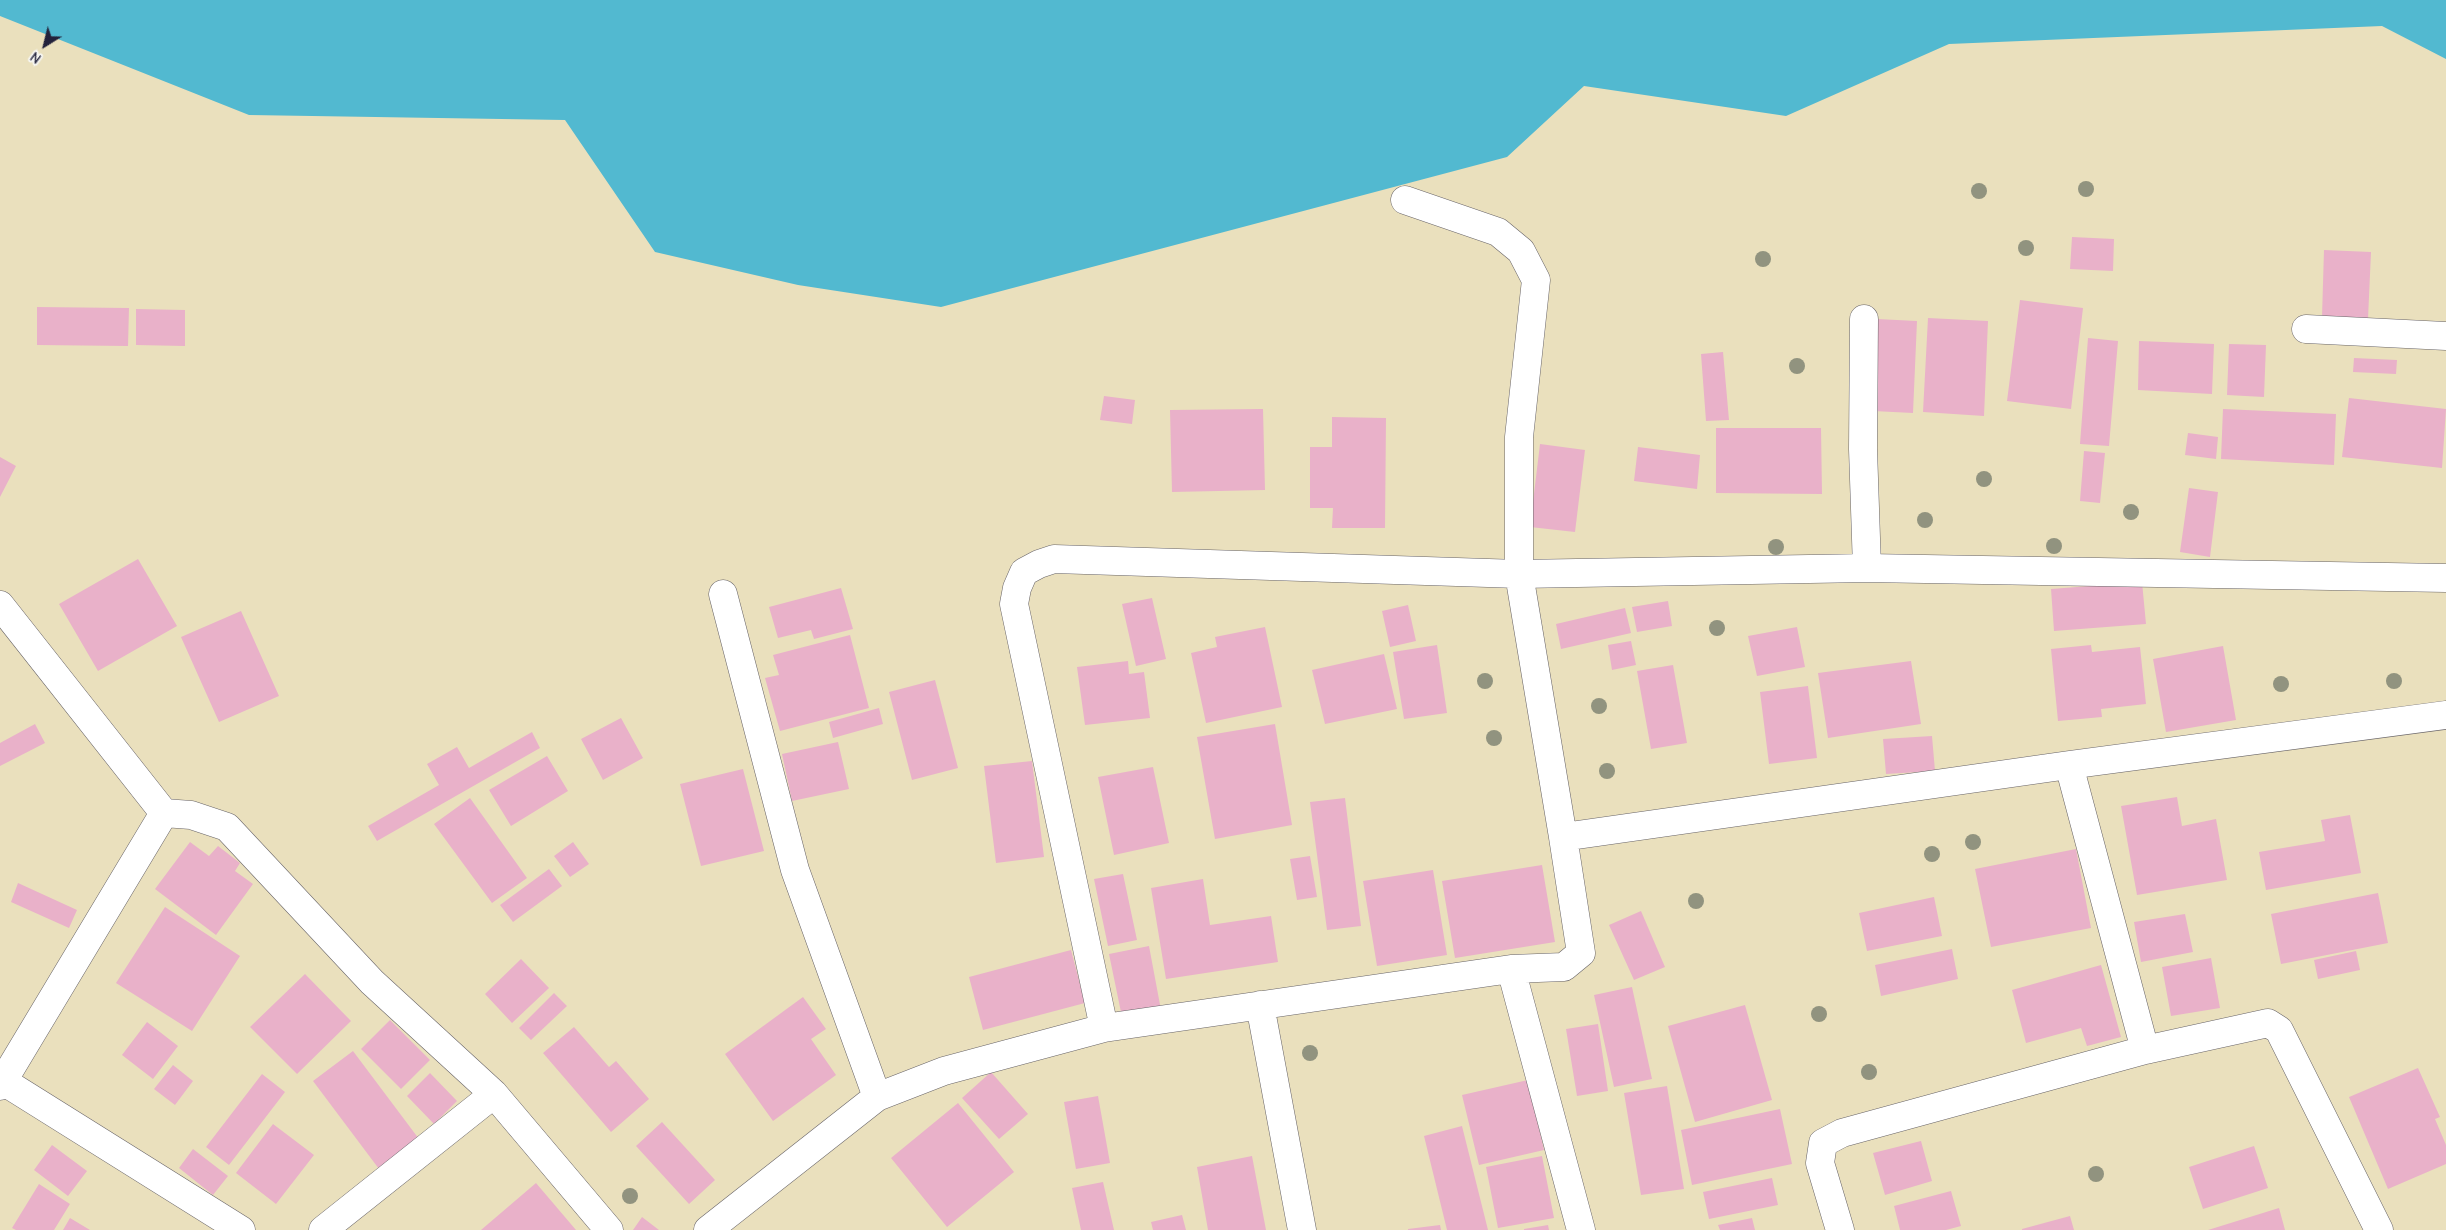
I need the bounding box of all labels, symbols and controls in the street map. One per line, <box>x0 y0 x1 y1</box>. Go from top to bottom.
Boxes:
north arrow <box>20 20 70 70</box>
text: N <box>27 48 45 67</box>

